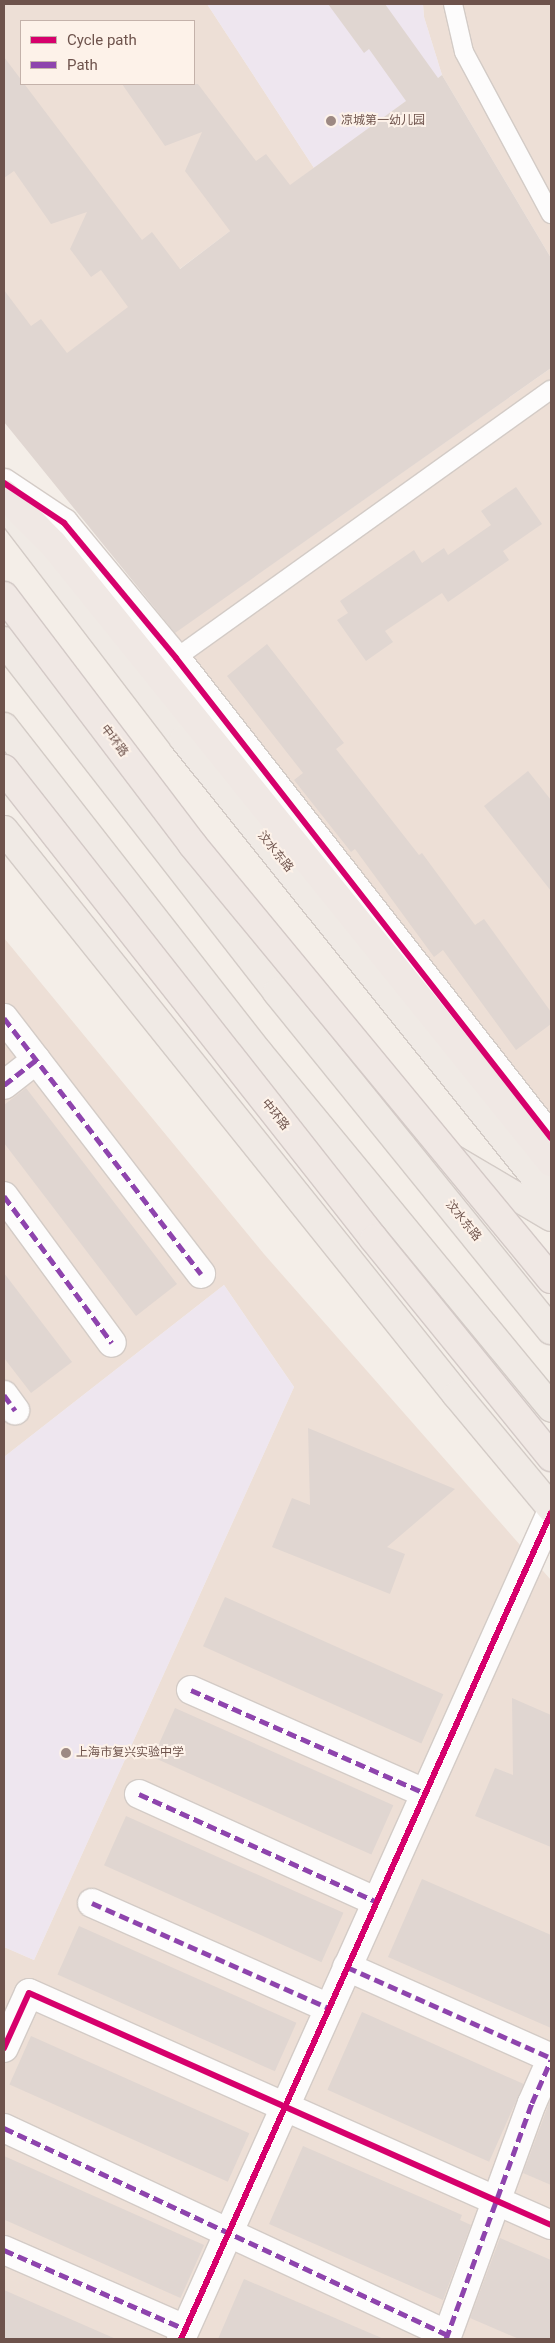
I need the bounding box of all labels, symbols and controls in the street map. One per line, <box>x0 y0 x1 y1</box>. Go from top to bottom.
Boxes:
legend <box>20 20 195 85</box>
text: Cycle path <box>67 31 137 49</box>
text: Path <box>67 56 98 74</box>
place label: 凉城第一幼儿园 <box>341 114 425 128</box>
marker: 凉城第一幼儿园 <box>325 115 337 127</box>
street label: 中环路 <box>97 722 131 760</box>
street label: 汶水东路 <box>254 829 296 875</box>
street label: 中环路 <box>258 1096 292 1134</box>
street label: 汶水东路 <box>442 1198 484 1244</box>
place label: 上海市复兴实验中学 <box>76 1746 184 1760</box>
marker: 上海市复兴实验中学 <box>60 1747 72 1759</box>

